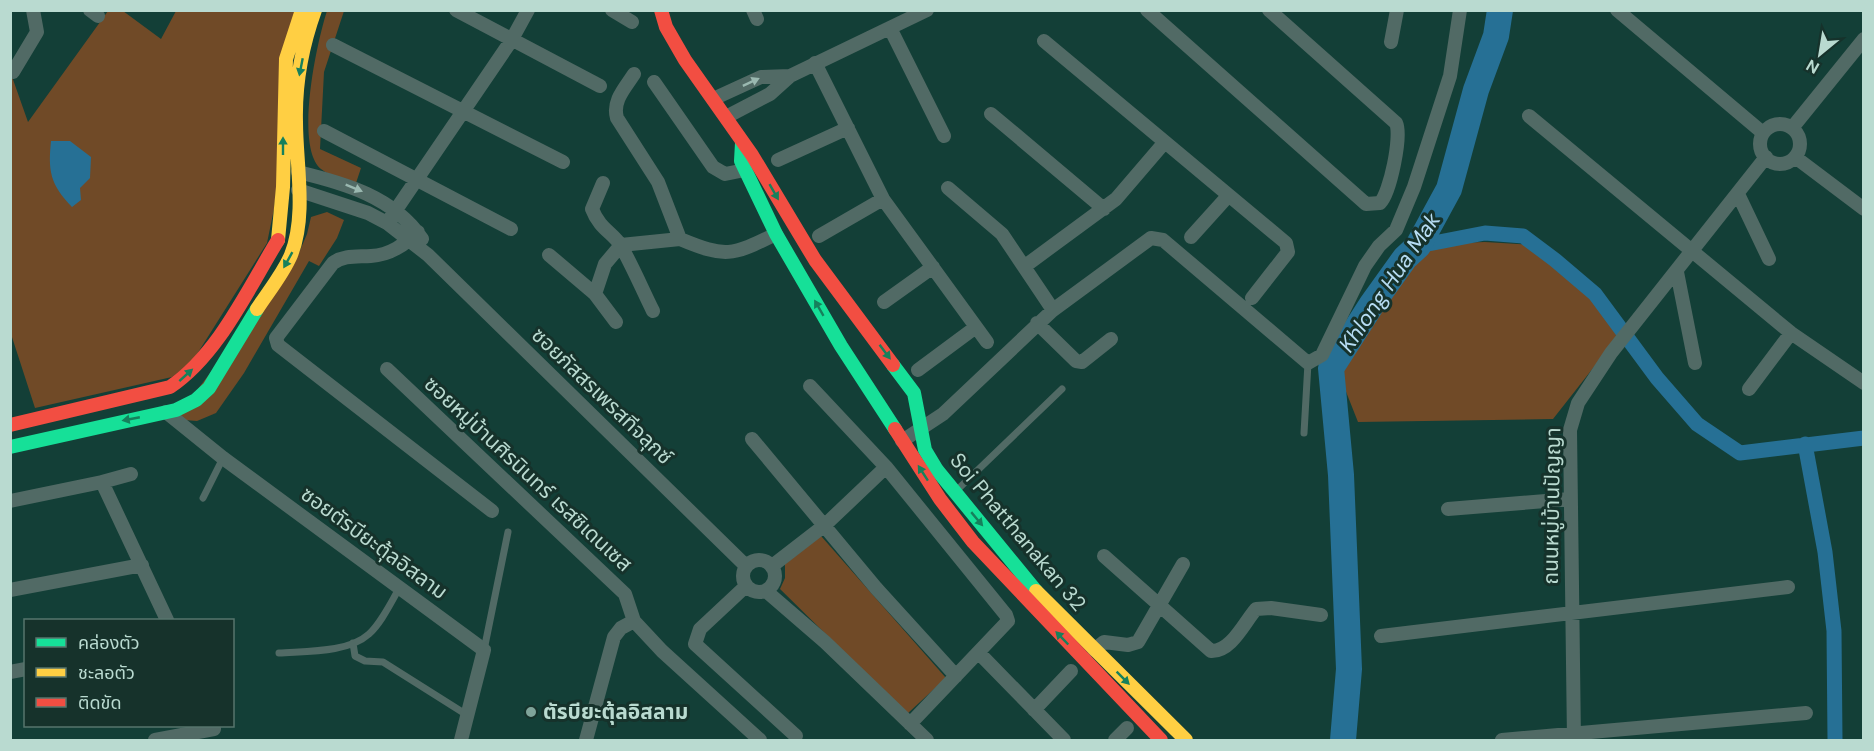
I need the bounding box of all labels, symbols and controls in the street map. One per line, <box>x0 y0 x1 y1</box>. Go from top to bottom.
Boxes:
north arrow <box>1790 24 1850 84</box>
text: N <box>1802 55 1823 79</box>
one-way arrow <box>296 57 305 76</box>
one-way arrow <box>742 77 759 86</box>
one-way arrow <box>278 137 288 156</box>
one-way arrow <box>345 184 363 194</box>
one-way arrow <box>768 184 779 200</box>
water label: Khlong Hua Mak <box>1332 206 1447 358</box>
one-way arrow <box>283 251 293 268</box>
one-way arrow <box>814 300 825 316</box>
street label: ซอยภัสสรเพรสทีจลุกซ์ <box>525 321 679 471</box>
one-way arrow <box>878 345 890 360</box>
one-way arrow <box>179 368 194 382</box>
street label: ซอยหมู่บ้านศิรนินทร์ เรสซิเดนเซส <box>418 370 638 578</box>
one-way arrow <box>121 415 140 424</box>
street label: ถนนหมู่บ้านปัญญา <box>1537 427 1567 585</box>
street label: Soi Phatthanakan 32 <box>944 447 1092 617</box>
one-way arrow <box>918 465 929 481</box>
street label: ซอยตัรบียะตุ้ลอิสลาม <box>295 480 453 606</box>
one-way arrow <box>970 511 983 527</box>
legend <box>24 619 234 727</box>
text: คล่องตัว <box>78 631 140 655</box>
one-way arrow <box>1055 631 1069 646</box>
text: ชะลอตัว <box>78 661 135 685</box>
one-way arrow <box>1115 671 1130 685</box>
text: ติดขัด <box>78 691 121 715</box>
place label: ตัรบียะตุ้ลอิสลาม <box>543 698 688 726</box>
marker: ตัรบียะตุ้ลอิสลาม <box>524 705 538 719</box>

